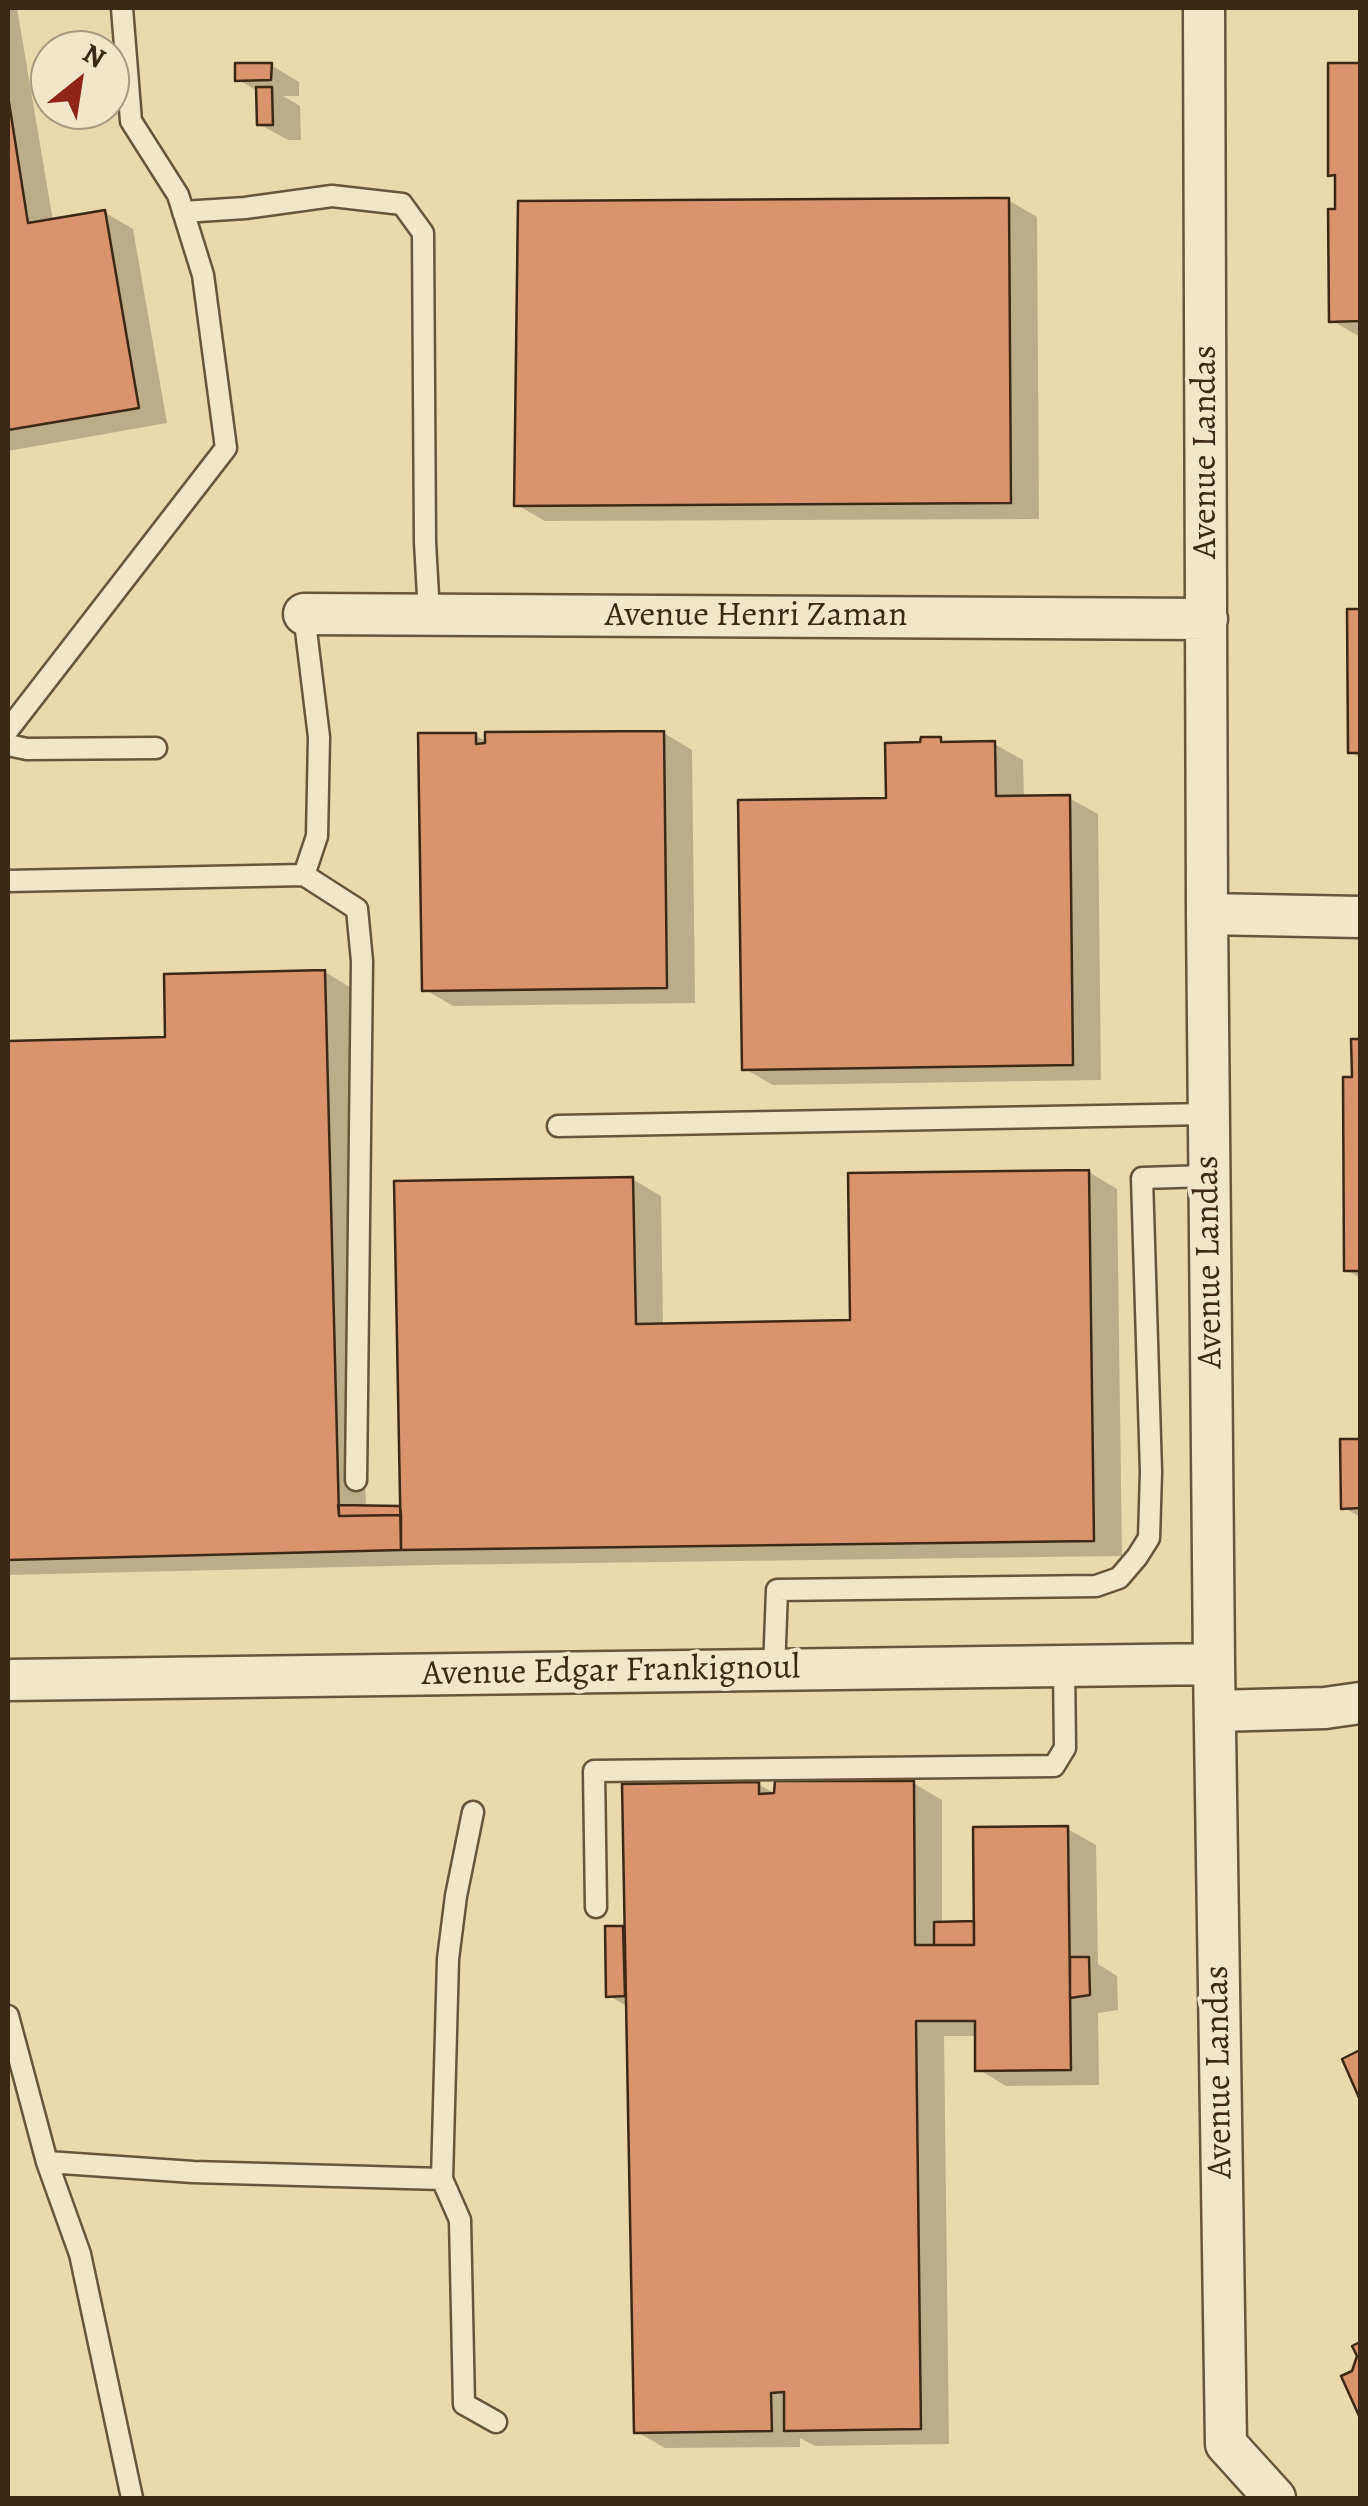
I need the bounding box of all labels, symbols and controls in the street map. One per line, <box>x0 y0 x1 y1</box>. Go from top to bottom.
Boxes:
north arrow <box>30 30 130 130</box>
text: N <box>76 34 112 77</box>
street label: Avenue Landas <box>1185 345 1227 559</box>
street label: Avenue Henri Zaman <box>605 595 907 637</box>
street label: Avenue Landas <box>1187 1155 1233 1369</box>
street label: Avenue Edgar Frankignoul <box>422 1648 800 1696</box>
street label: Avenue Landas <box>1197 1965 1243 2179</box>

